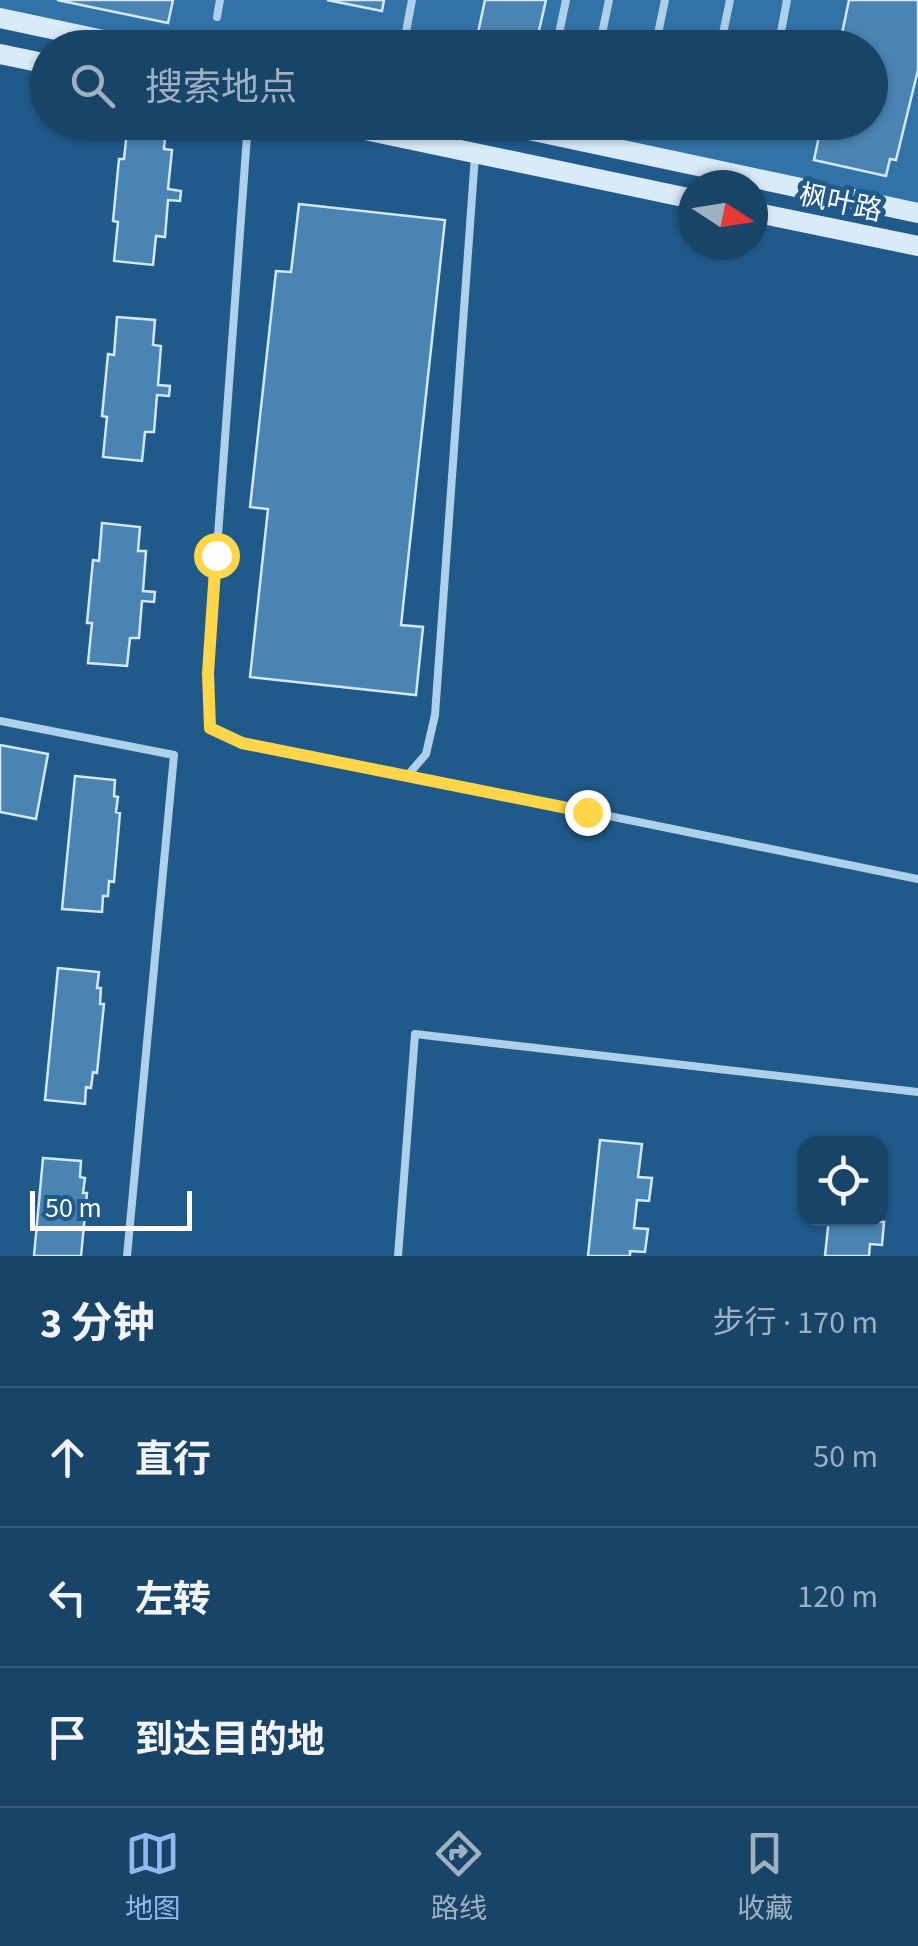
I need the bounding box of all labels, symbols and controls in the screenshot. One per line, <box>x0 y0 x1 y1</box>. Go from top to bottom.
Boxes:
search box <box>30 30 888 140</box>
icon: search <box>65 58 120 113</box>
text: 搜索地点 <box>145 61 297 115</box>
north arrow <box>678 170 768 260</box>
street label: 枫叶路 <box>796 175 886 231</box>
route start <box>194 533 240 579</box>
route end <box>565 790 611 836</box>
map controls <box>798 1136 888 1226</box>
button: locate <box>798 1136 888 1226</box>
scale bar <box>30 1186 192 1230</box>
text: 50 m <box>45 1188 102 1228</box>
text: 3 分钟 <box>40 1294 155 1354</box>
text: 步行 · 170 m <box>713 1300 878 1346</box>
icon: ahead <box>40 1430 95 1485</box>
text: 直行 <box>135 1433 211 1487</box>
text: 50 m <box>813 1434 878 1480</box>
icon: left <box>40 1570 95 1625</box>
text: 左转 <box>135 1573 211 1627</box>
text: 120 m <box>797 1574 878 1620</box>
icon: arrive <box>40 1710 95 1765</box>
text: 到达目的地 <box>135 1713 325 1767</box>
tab: 地图 <box>125 1826 181 1929</box>
tab: 路线 <box>431 1826 487 1929</box>
tab: 收藏 <box>737 1826 793 1929</box>

